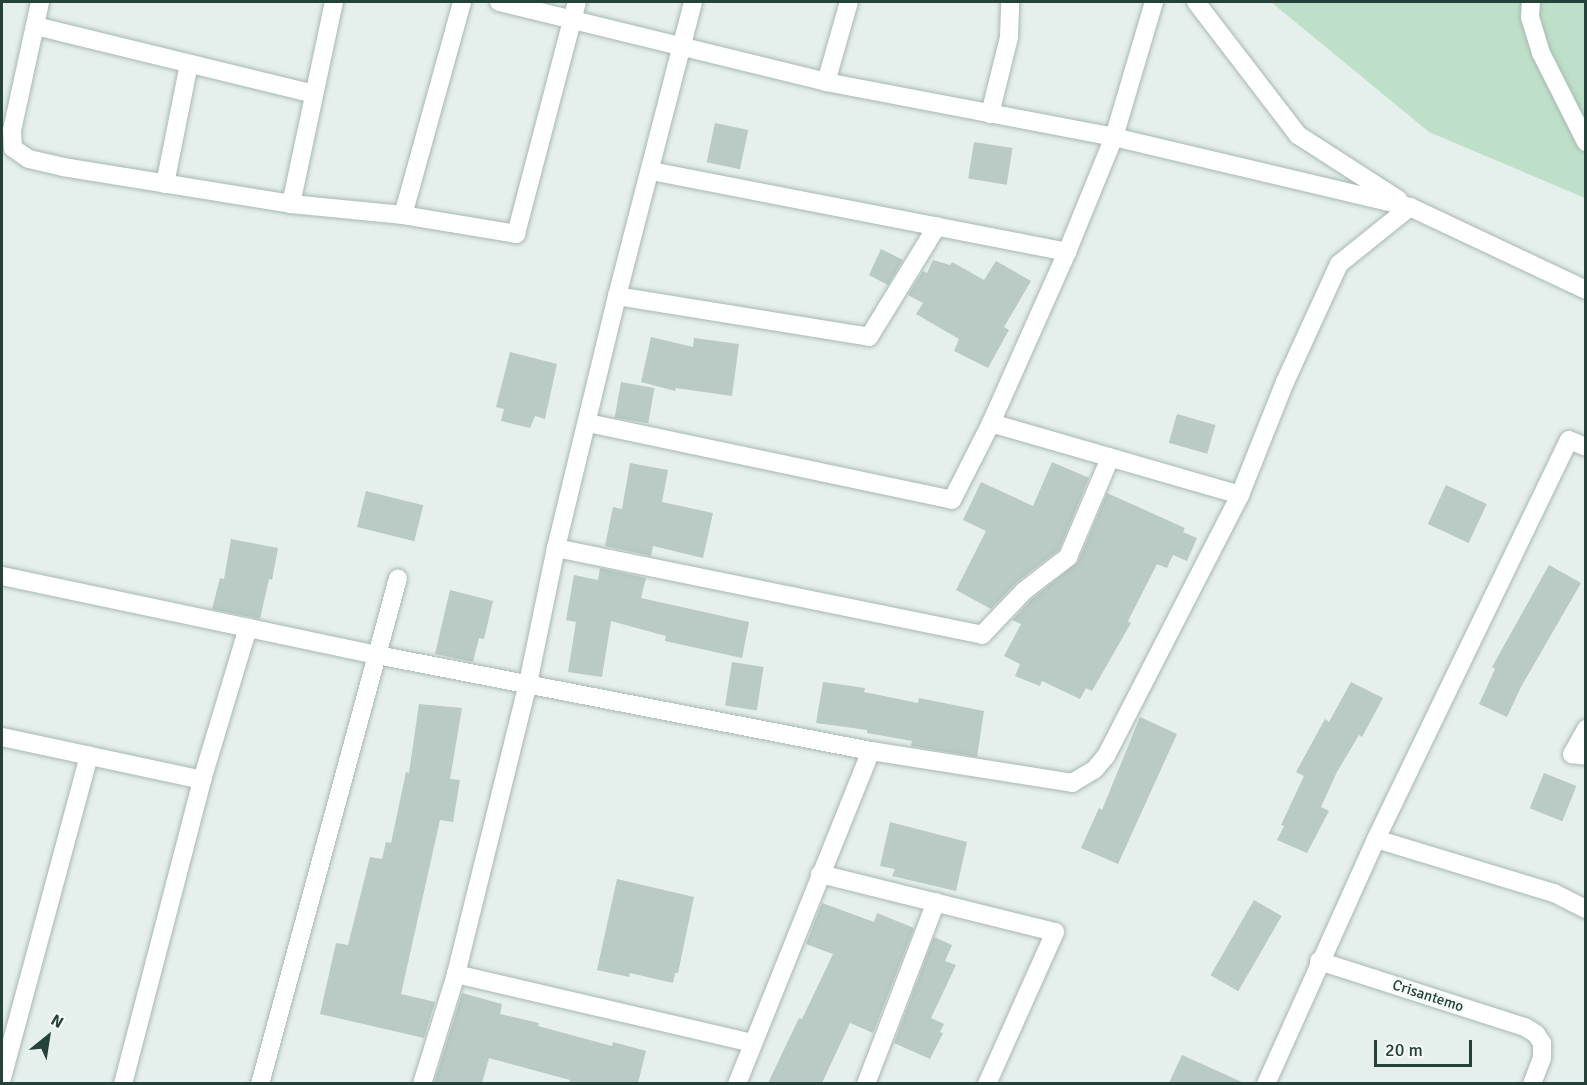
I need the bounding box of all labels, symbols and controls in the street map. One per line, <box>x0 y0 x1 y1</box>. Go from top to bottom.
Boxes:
street label: Crisantemo <box>1390 976 1466 1016</box>
north arrow <box>18 1007 78 1067</box>
text: N <box>47 1010 67 1033</box>
scale bar <box>1377 1028 1474 1066</box>
text: 20 m <box>1385 1039 1423 1061</box>

